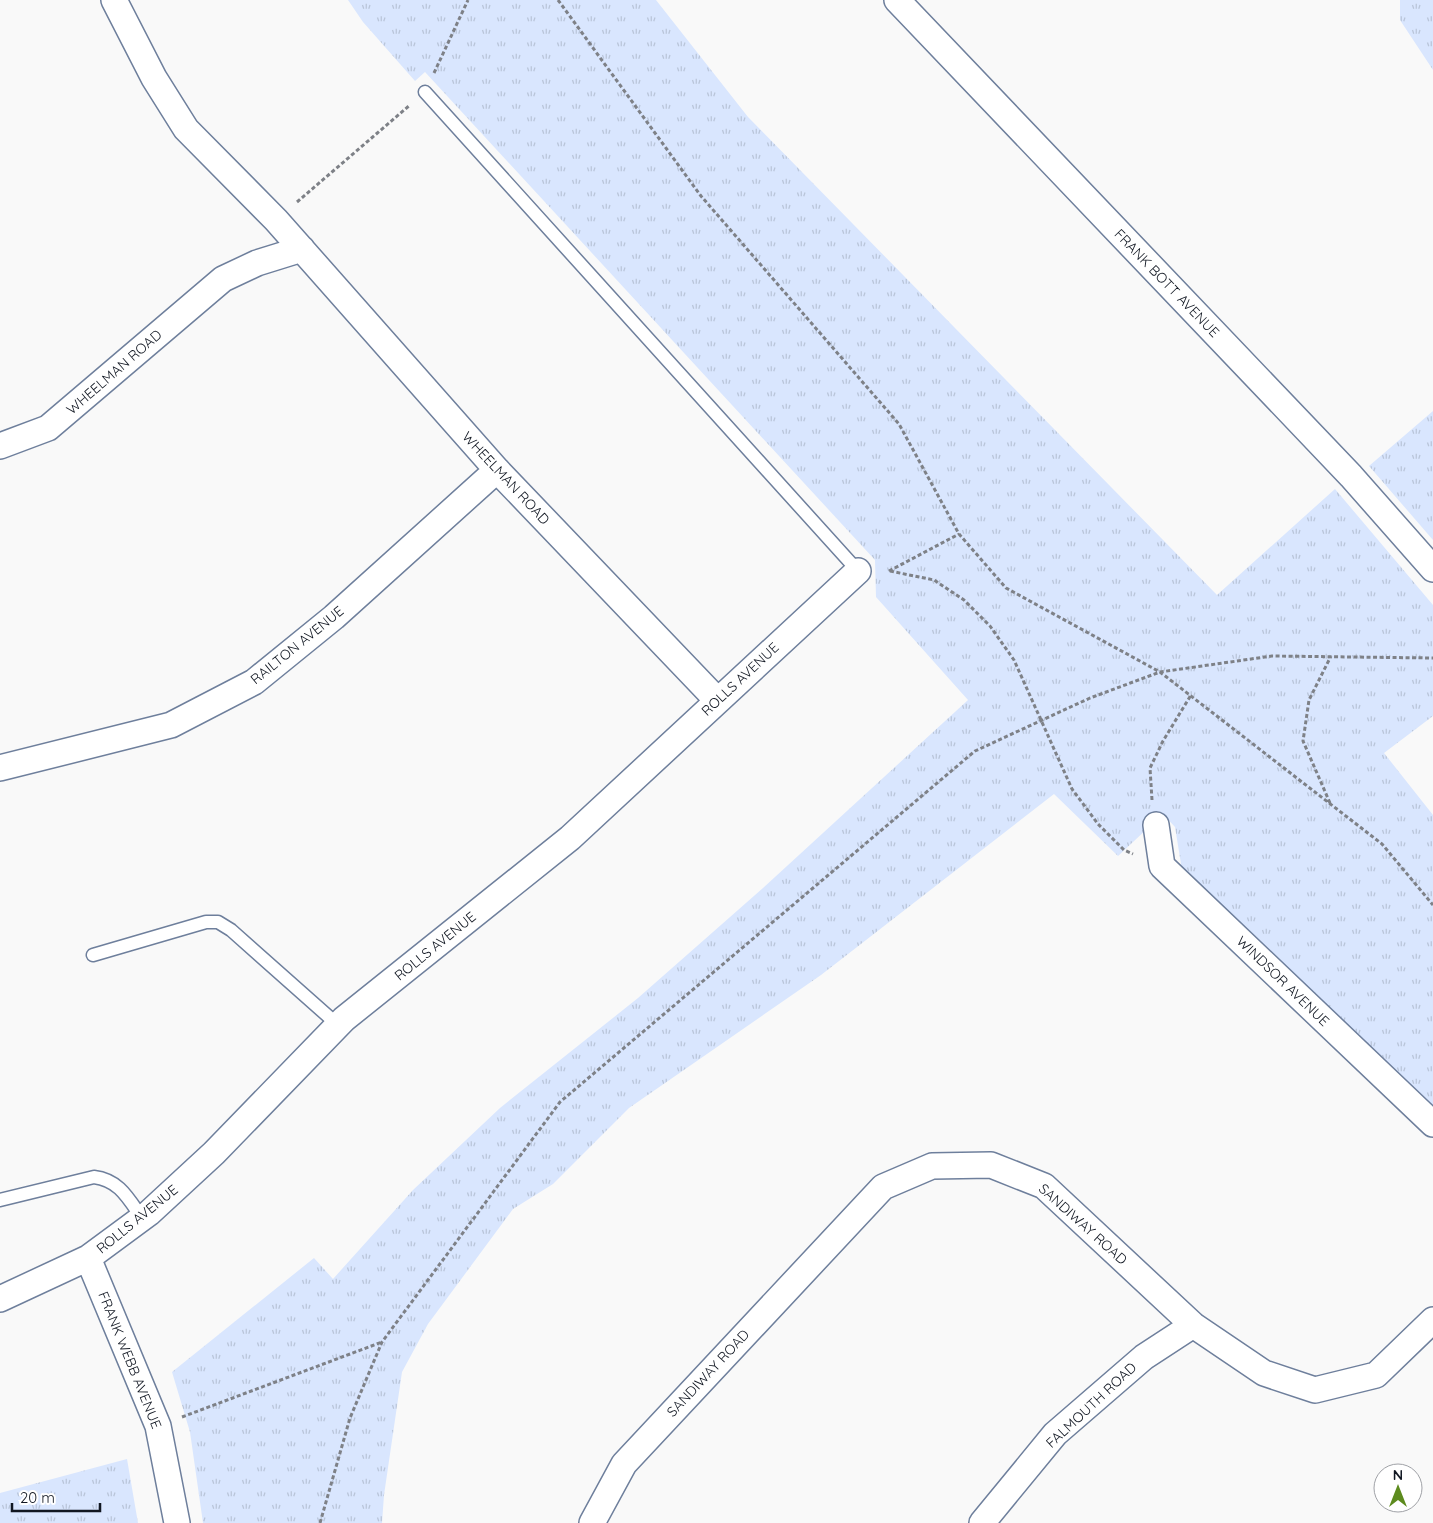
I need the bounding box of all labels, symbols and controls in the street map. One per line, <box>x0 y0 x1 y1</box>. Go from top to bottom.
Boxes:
street label: FRANK BOTT AVENUE <box>1111 225 1223 341</box>
street label: WHEELMAN ROAD <box>63 326 165 418</box>
street label: WHEELMAN ROAD <box>458 428 554 528</box>
street label: RAILTON AVENUE <box>247 602 347 688</box>
street label: ROLLS AVENUE <box>697 638 783 720</box>
street label: ROLLS AVENUE <box>391 908 479 984</box>
street label: WINDSOR AVENUE <box>1233 932 1333 1030</box>
street label: SANDIWAY ROAD <box>1035 1179 1131 1269</box>
street label: ROLLS AVENUE <box>93 1181 181 1257</box>
street label: FRANK WEBB AVENUE <box>94 1289 166 1431</box>
street label: SANDIWAY ROAD <box>663 1326 753 1420</box>
street label: FALMOUTH ROAD <box>1042 1358 1140 1452</box>
north arrow <box>1373 1463 1423 1513</box>
text: N <box>1393 1466 1403 1484</box>
scale bar <box>12 1480 100 1512</box>
text: 20 m <box>20 1488 55 1507</box>

